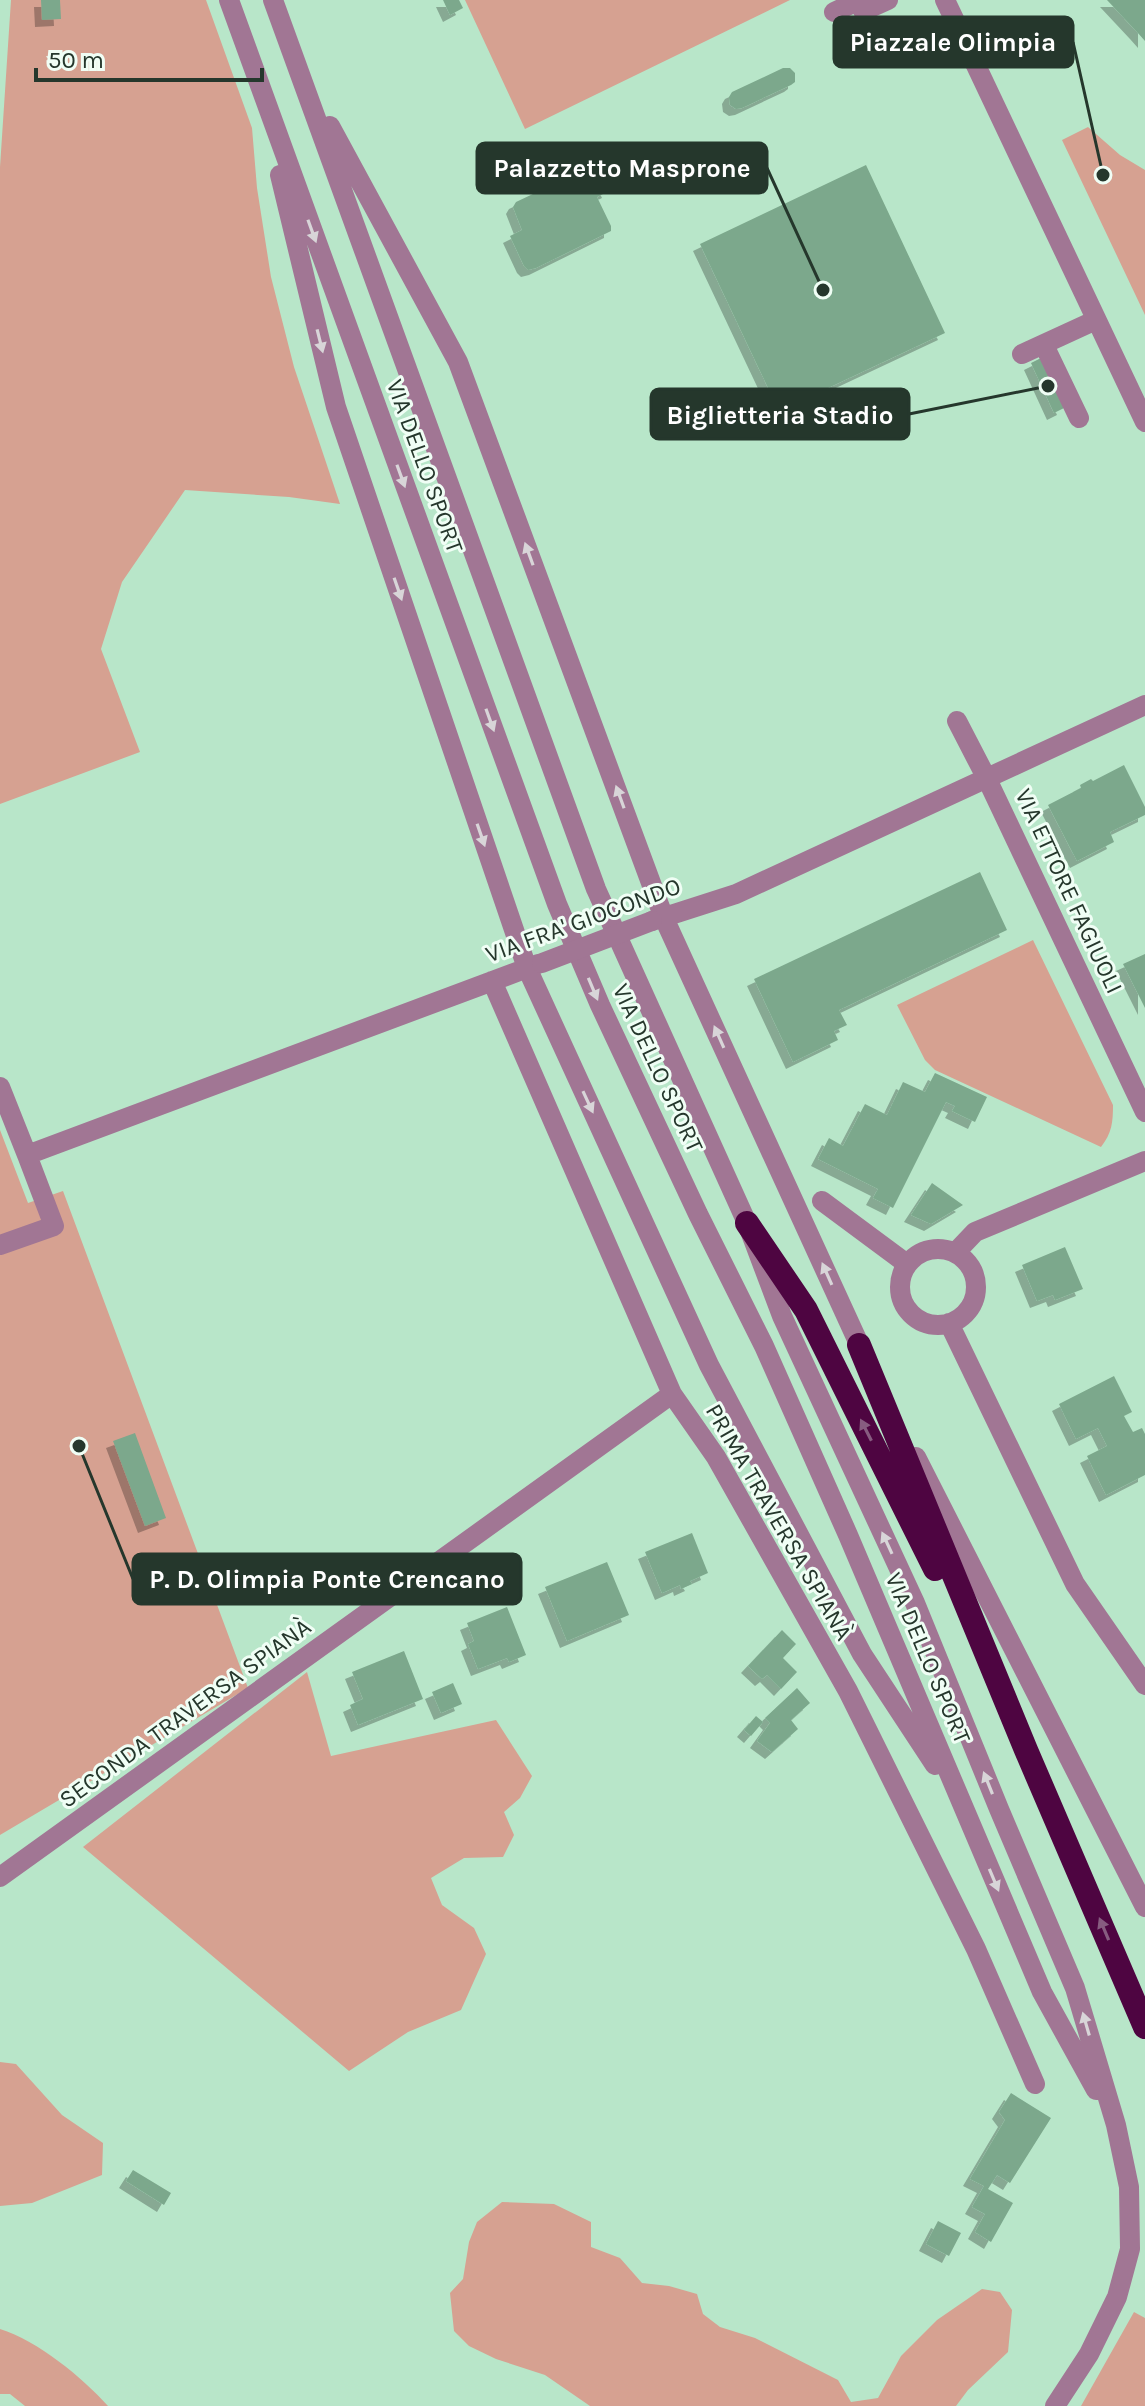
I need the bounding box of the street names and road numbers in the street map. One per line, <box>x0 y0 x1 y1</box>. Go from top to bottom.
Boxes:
street label: VIA DELLO SPORT <box>381 375 469 557</box>
street label: VIA ETTORE FAGIUOLI <box>1009 784 1129 998</box>
street label: VIA FRA' GIOCONDO <box>482 872 684 968</box>
street label: VIA DELLO SPORT <box>607 979 709 1157</box>
street label: PRIMA TRAVERSA SPIANÀ <box>700 1398 859 1645</box>
street label: VIA DELLO SPORT <box>879 1568 977 1748</box>
street label: SECONDA TRAVERSA SPIANÀ <box>53 1611 316 1814</box>

